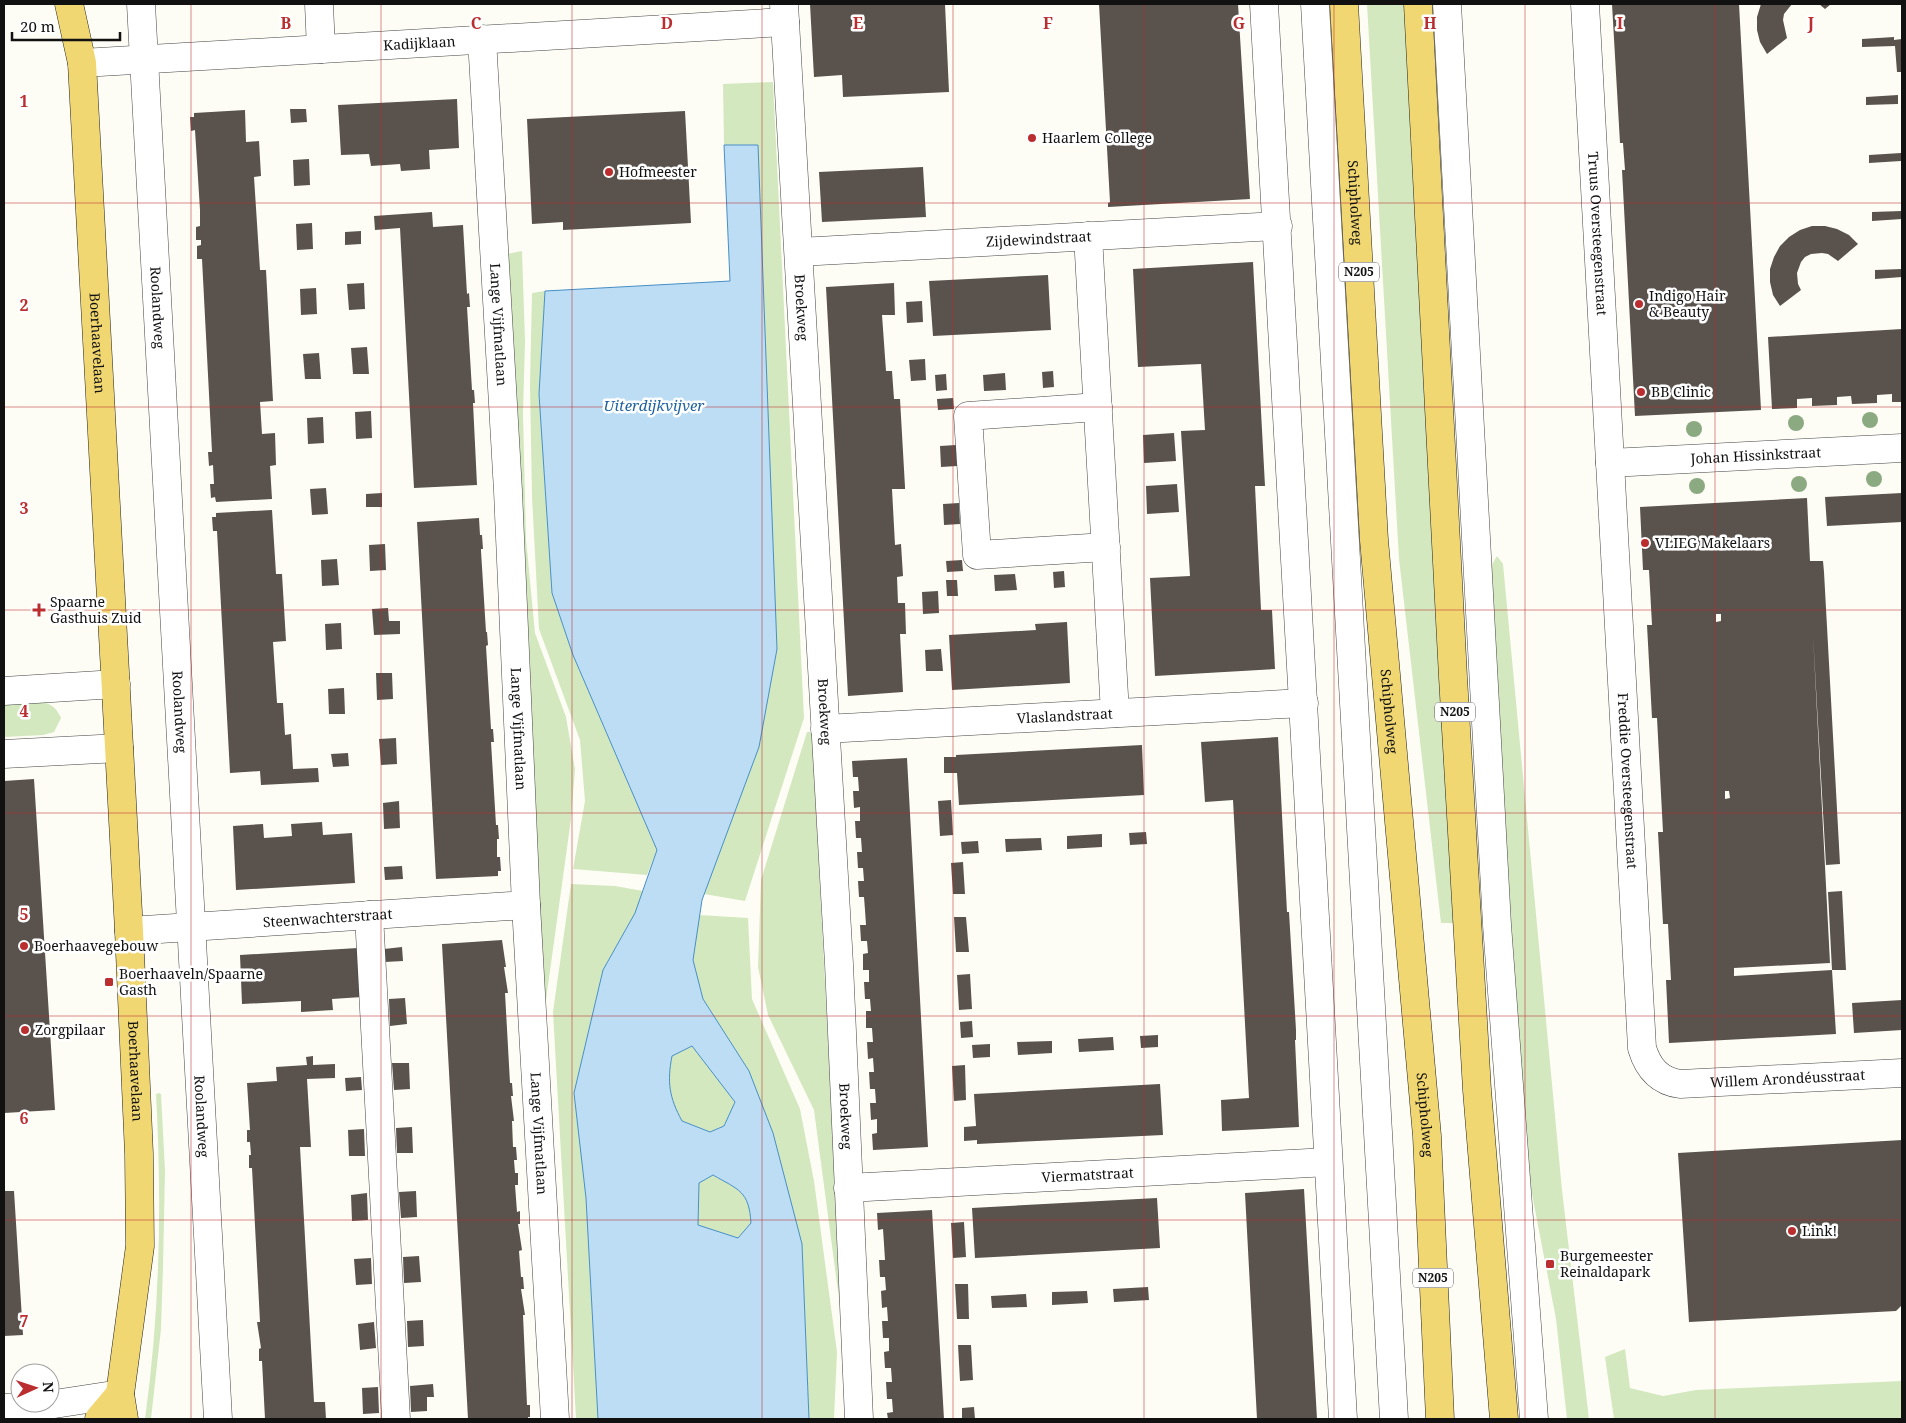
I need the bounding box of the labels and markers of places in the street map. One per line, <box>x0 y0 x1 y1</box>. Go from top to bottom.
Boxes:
place label: Haarlem College <box>1042 128 1152 147</box>
marker: Haarlem College <box>1026 132 1038 144</box>
place label: Hofmeester <box>619 162 697 181</box>
marker: Hofmeester <box>603 166 615 178</box>
place label: Indigo Hair & Beauty <box>1649 286 1726 321</box>
marker: Indigo Hair & Beauty <box>1633 298 1645 310</box>
place label: BB Clinic <box>1651 382 1711 401</box>
marker: BB Clinic <box>1635 386 1647 398</box>
place label: VLIEG Makelaars <box>1655 533 1770 552</box>
marker: VLIEG Makelaars <box>1639 537 1651 549</box>
place label: Spaarne Gasthuis Zuid <box>50 592 142 627</box>
marker: Spaarne Gasthuis Zuid <box>32 603 46 617</box>
place label: Boerhaavegebouw <box>34 936 159 955</box>
marker: Boerhaavegebouw <box>18 940 30 952</box>
place label: Boerhaaveln/Spaarne Gasth <box>119 964 263 999</box>
marker: Boerhaaveln/Spaarne Gasth <box>103 976 115 988</box>
place label: Zorgpilaar <box>35 1020 106 1039</box>
marker: Zorgpilaar <box>19 1024 31 1036</box>
place label: Link! <box>1802 1221 1837 1240</box>
marker: Link! <box>1786 1225 1798 1237</box>
place label: Burgemeester Reinaldapark <box>1560 1246 1654 1281</box>
marker: Burgemeester Reinaldapark <box>1544 1258 1556 1270</box>

